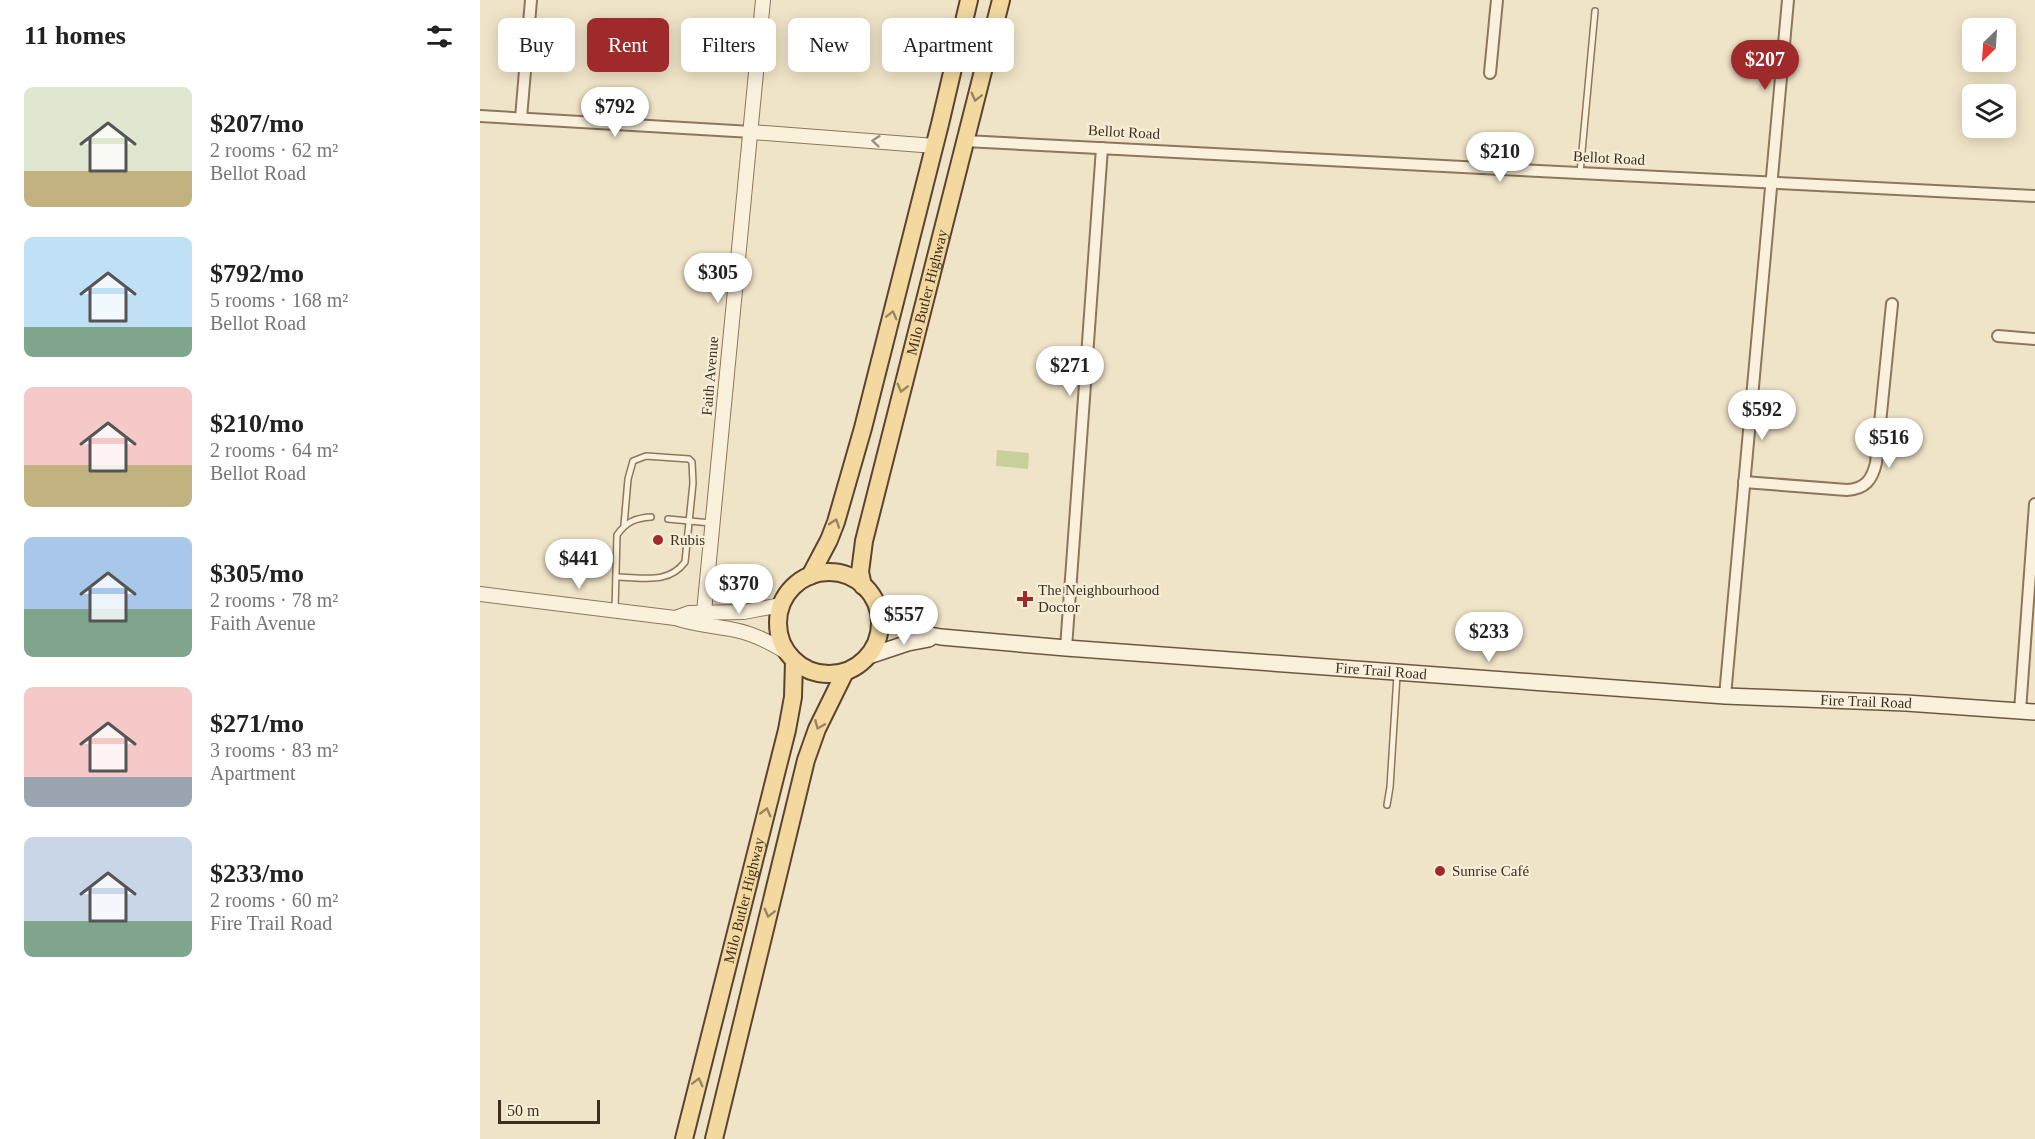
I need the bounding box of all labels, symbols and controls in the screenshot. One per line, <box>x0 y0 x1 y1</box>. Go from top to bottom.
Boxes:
chip: Buy <box>498 18 575 72</box>
chip: Rent <box>587 18 669 72</box>
chip: Filters <box>681 18 776 72</box>
chip: New <box>788 18 870 72</box>
chip: Apartment <box>882 18 1014 72</box>
north arrow <box>1962 18 2016 72</box>
map controls <box>1962 18 2016 138</box>
icon: filters <box>423 20 456 53</box>
text: 11 homes <box>24 21 126 50</box>
pin: $207 <box>1729 40 1801 91</box>
text: $207 <box>1745 48 1785 70</box>
button: layers <box>1962 84 2016 138</box>
pin: $792 <box>579 87 651 138</box>
one-way arrow <box>971 92 984 102</box>
text: $792 <box>595 95 635 117</box>
text: $207/mo <box>210 109 304 138</box>
icon: home <box>72 111 144 183</box>
street label: Bellot Road <box>1088 122 1161 142</box>
pin: $210 <box>1464 132 1536 183</box>
one-way arrow <box>872 135 881 148</box>
text: 2 rooms · 62 m² <box>210 139 338 161</box>
text: $210 <box>1480 140 1520 162</box>
street label: Bellot Road <box>1573 148 1646 168</box>
text: Bellot Road <box>210 162 306 184</box>
street label: Milo Butler Highway <box>903 227 951 357</box>
pin: $305 <box>682 253 754 304</box>
text: $792/mo <box>210 259 304 288</box>
icon: home <box>72 261 144 333</box>
text: $305 <box>698 261 738 283</box>
text: 5 rooms · 168 m² <box>210 289 348 311</box>
one-way arrow <box>885 310 898 320</box>
text: Bellot Road <box>210 312 306 334</box>
street label: Faith Avenue <box>699 335 721 416</box>
pin: $271 <box>1034 346 1106 397</box>
text: $271 <box>1050 354 1090 376</box>
one-way arrow <box>897 383 910 393</box>
pin: $592 <box>1726 390 1798 441</box>
text: $592 <box>1742 398 1782 420</box>
text: $210/mo <box>210 409 304 438</box>
icon: home <box>72 411 144 483</box>
pin: $516 <box>1853 418 1925 469</box>
text: $516 <box>1869 426 1909 448</box>
text: 2 rooms · 64 m² <box>210 439 338 461</box>
text: Bellot Road <box>210 462 306 484</box>
one-way arrow <box>827 518 840 529</box>
place label: Rubis <box>670 532 705 548</box>
marker: Rubis <box>651 533 665 547</box>
pin: $441 <box>543 539 615 590</box>
text: $441 <box>559 547 599 569</box>
text: $305/mo <box>210 559 304 588</box>
icon: home <box>72 561 144 633</box>
pin: $370 <box>703 564 775 615</box>
text: $370 <box>719 572 759 594</box>
place label: The Neighbourhood Doctor <box>1038 582 1160 615</box>
text: 2 rooms · 78 m² <box>210 589 338 611</box>
marker: The Neighbourhood Doctor <box>1016 590 1034 608</box>
pin: $557 <box>868 595 940 646</box>
text: $557 <box>884 603 924 625</box>
text: Faith Avenue <box>210 612 316 634</box>
pin: $233 <box>1453 612 1525 663</box>
text: $233 <box>1469 620 1509 642</box>
street label: Fire Trail Road <box>1335 660 1428 682</box>
street label: Fire Trail Road <box>1820 692 1913 711</box>
text: $271/mo <box>210 709 304 738</box>
icon: home <box>72 711 144 783</box>
one-way arrow <box>814 718 826 729</box>
text: 3 rooms · 83 m² <box>210 739 338 761</box>
text: Apartment <box>210 762 296 784</box>
one-way arrow <box>759 807 771 818</box>
street label: Milo Butler Highway <box>721 835 768 965</box>
text: $233/mo <box>210 859 304 888</box>
icon: home <box>72 861 144 933</box>
place label: Sunrise Café <box>1452 863 1529 879</box>
marker: Sunrise Café <box>1433 864 1447 878</box>
text: 2 rooms · 60 m² <box>210 889 338 911</box>
one-way arrow <box>764 908 777 918</box>
text: Fire Trail Road <box>210 912 332 934</box>
one-way arrow <box>690 1077 703 1087</box>
scale bar <box>498 1097 600 1124</box>
text: 50 m <box>507 1102 539 1119</box>

